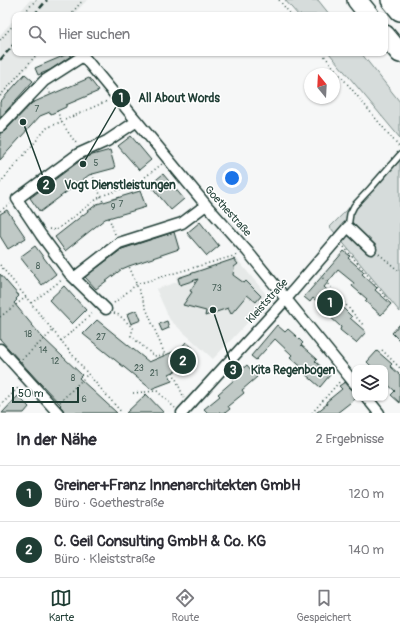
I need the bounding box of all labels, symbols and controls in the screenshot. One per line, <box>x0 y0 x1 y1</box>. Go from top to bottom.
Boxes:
search box <box>12 12 388 56</box>
icon: search <box>26 23 48 45</box>
text: Hier suchen <box>58 25 130 44</box>
north arrow <box>304 68 340 104</box>
callout: All About Words <box>111 86 228 110</box>
text: 1 <box>119 91 123 106</box>
text: All About Words <box>138 91 220 106</box>
house number: 7 <box>35 104 40 115</box>
house number: 5 <box>94 158 99 169</box>
your location <box>222 168 242 188</box>
callout: Vogt Dienstleistungen <box>36 173 184 197</box>
text: 2 <box>43 178 50 193</box>
text: Vogt Dienstleistungen <box>64 178 176 193</box>
street label: Goethestraße <box>202 183 254 239</box>
house number: 7 <box>119 199 124 210</box>
house number: 9 <box>111 202 116 213</box>
house number: 8 <box>36 261 41 272</box>
street label: Kleiststraße <box>244 275 291 326</box>
house number: 73 <box>212 283 222 294</box>
pin: 1 <box>317 288 343 318</box>
house number: 18 <box>24 329 32 340</box>
house number: 27 <box>96 332 106 343</box>
house number: 14 <box>39 345 48 356</box>
pin: 2 <box>170 346 196 376</box>
house number: 12 <box>51 356 59 367</box>
callout: Kita Regenbogen <box>223 358 343 382</box>
house number: 23 <box>134 363 144 374</box>
text: 3 <box>230 363 237 378</box>
text: Kita Regenbogen <box>251 363 336 378</box>
map controls <box>352 365 388 401</box>
button: layers <box>352 365 388 401</box>
house number: 21 <box>150 368 158 379</box>
house number: 8 <box>71 373 76 384</box>
scale bar <box>12 385 79 404</box>
text: 50 m <box>18 387 44 400</box>
house number: 6 <box>81 394 87 405</box>
text: In der Nähe <box>16 429 97 450</box>
text: 2 Ergebnisse <box>315 431 384 447</box>
text: Greiner+Franz Innenarchitekten GmbH <box>54 476 300 495</box>
text: 1 <box>26 486 32 502</box>
text: 120 m <box>348 486 384 502</box>
text: Büro · Goethestraße <box>54 495 164 511</box>
text: C. Geil Consulting GmbH & Co. KG <box>54 532 266 551</box>
text: 2 <box>25 542 33 558</box>
text: 140 m <box>348 542 384 558</box>
text: Büro · Kleiststraße <box>54 551 155 567</box>
tab: Karte <box>49 587 74 624</box>
tab: Route <box>172 587 199 624</box>
tab: Gespeichert <box>297 587 351 624</box>

